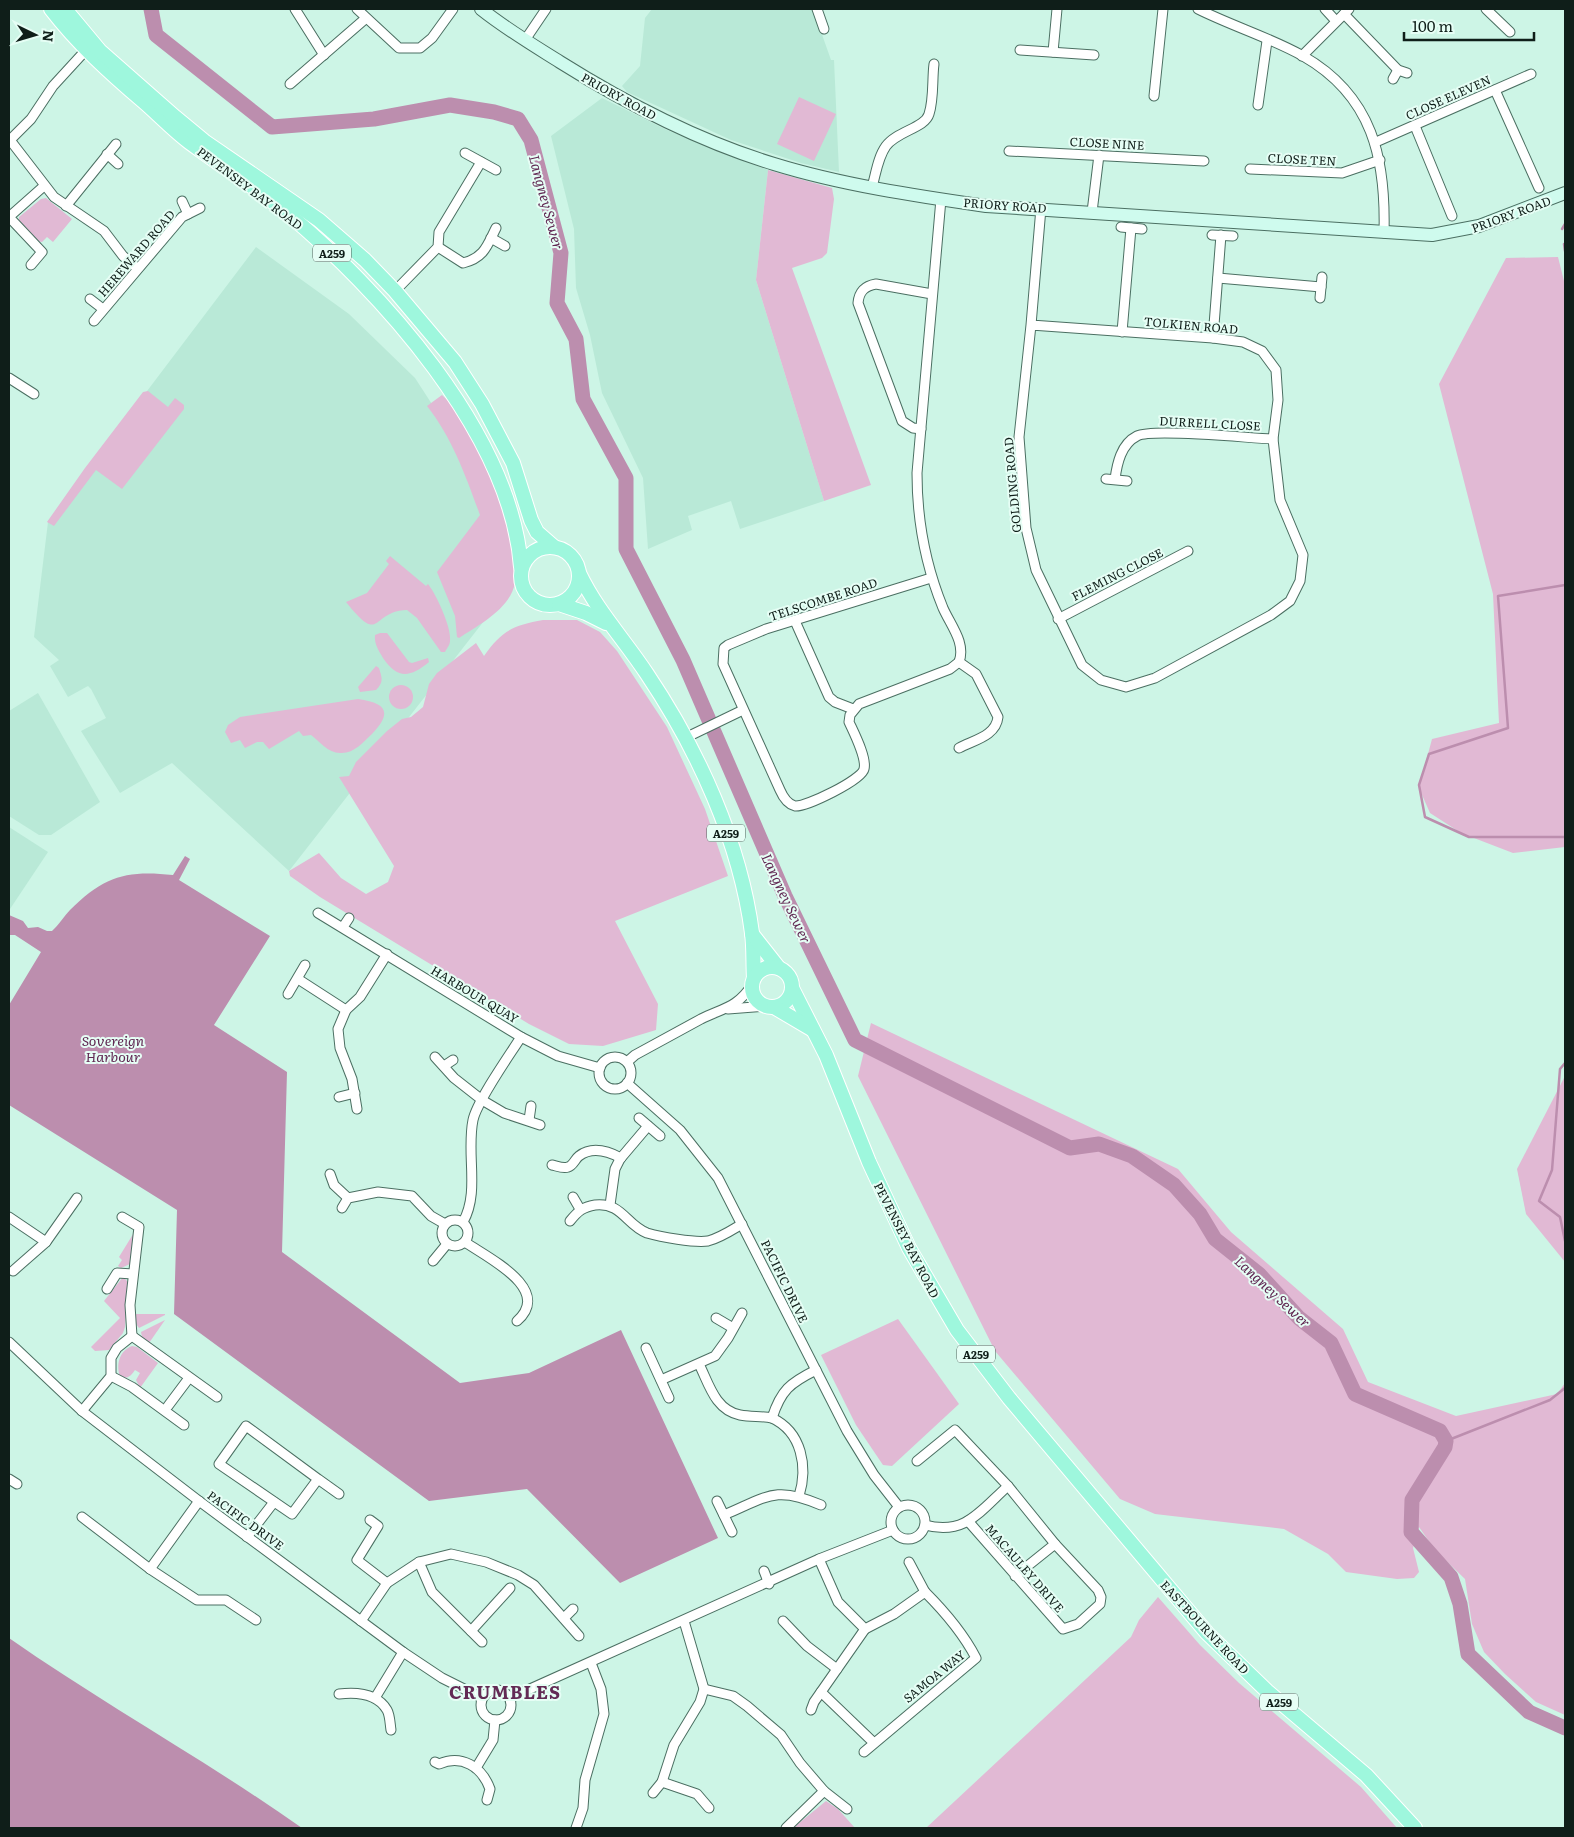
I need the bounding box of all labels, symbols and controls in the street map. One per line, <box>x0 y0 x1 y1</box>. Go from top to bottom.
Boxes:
north arrow <box>10 10 60 60</box>
scale bar <box>1404 10 1534 42</box>
text: 100 m <box>1412 14 1453 37</box>
text: N <box>38 29 59 43</box>
street label: PRIORY ROAD <box>578 68 660 124</box>
street label: CLOSE ELEVEN <box>1403 70 1493 124</box>
street label: CLOSE NINE <box>1069 132 1145 154</box>
street label: PEVENSEY BAY ROAD <box>194 142 306 234</box>
street label: CLOSE TEN <box>1267 148 1337 170</box>
water label: Langney Sewer <box>525 153 569 252</box>
street label: PRIORY ROAD <box>1469 191 1553 237</box>
street label: PRIORY ROAD <box>963 193 1047 217</box>
street label: HEREWARD ROAD <box>93 206 179 300</box>
road number: A259 <box>313 244 351 262</box>
street label: TOLKIEN ROAD <box>1143 312 1239 338</box>
street label: DURRELL CLOSE <box>1159 411 1261 435</box>
street label: GOLDING ROAD <box>999 436 1025 534</box>
street label: FLEMING CLOSE <box>1068 543 1166 605</box>
street label: TELSCOMBE ROAD <box>766 573 880 625</box>
road number: A259 <box>707 824 745 841</box>
water label: Langney Sewer <box>757 850 817 947</box>
street label: HARBOUR QUAY <box>428 961 523 1028</box>
water label: Sovereign Harbour <box>82 1030 145 1066</box>
street label: PEVENSEY BAY ROAD <box>870 1179 944 1301</box>
street label: PACIFIC DRIVE <box>757 1236 813 1326</box>
water label: Langney Sewer <box>1231 1251 1316 1332</box>
road number: A259 <box>957 1346 995 1362</box>
street label: PACIFIC DRIVE <box>204 1486 288 1554</box>
street label: MACAULEY DRIVE <box>982 1520 1069 1616</box>
street label: EASTBOURNE ROAD <box>1157 1576 1253 1678</box>
street label: SAMOA WAY <box>899 1645 969 1707</box>
district label: CRUMBLES <box>449 1678 561 1705</box>
road number: A259 <box>1260 1694 1298 1710</box>

